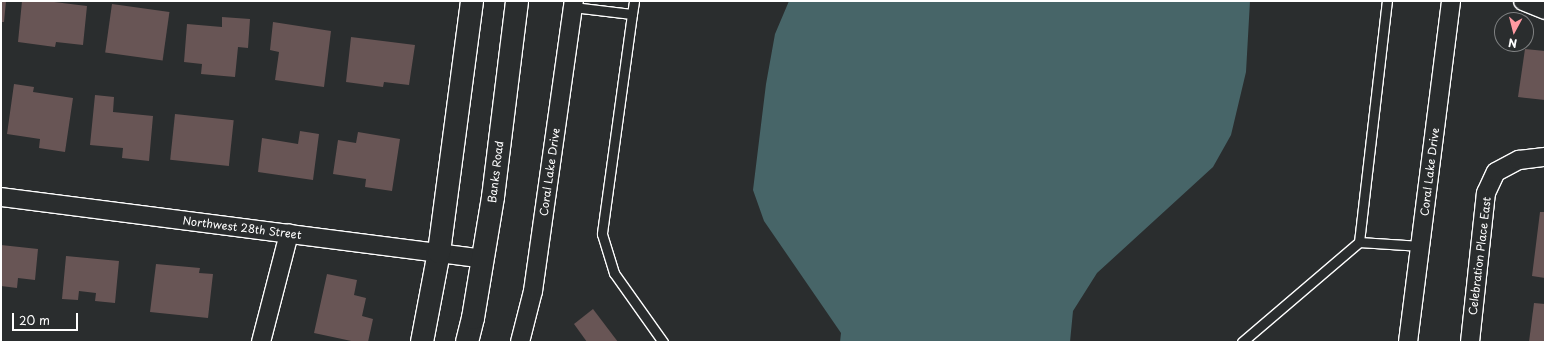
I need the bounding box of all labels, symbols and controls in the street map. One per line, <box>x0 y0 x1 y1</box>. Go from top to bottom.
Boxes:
north arrow <box>1494 12 1534 52</box>
text: N <box>1507 34 1518 52</box>
street label: Coral Lake Drive <box>537 127 563 217</box>
street label: Coral Lake Drive <box>1418 127 1442 217</box>
street label: Banks Road <box>486 140 506 204</box>
street label: Celebration Place East <box>1466 196 1494 316</box>
street label: Northwest 28th Street <box>182 214 302 242</box>
scale bar <box>14 305 80 331</box>
text: 20 m <box>19 311 50 329</box>

